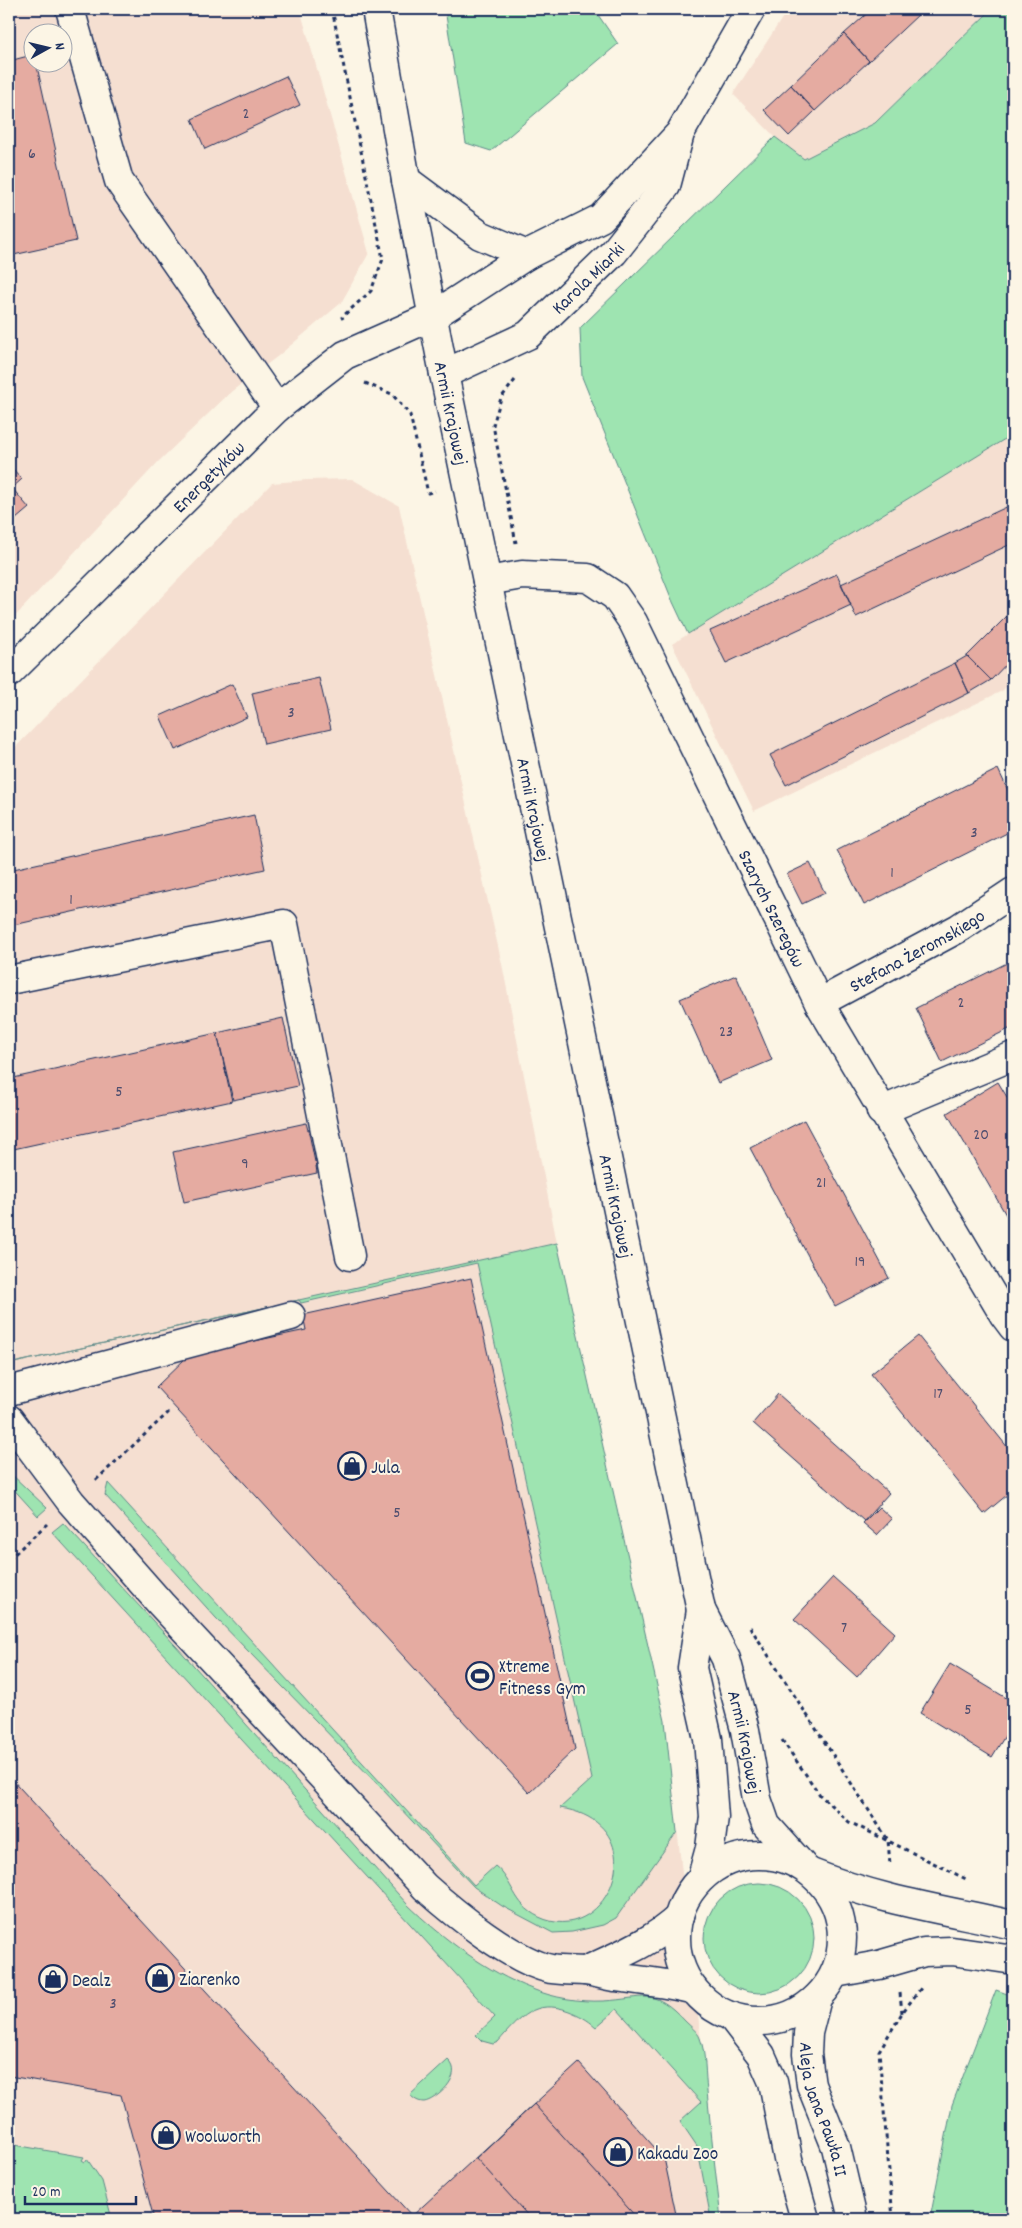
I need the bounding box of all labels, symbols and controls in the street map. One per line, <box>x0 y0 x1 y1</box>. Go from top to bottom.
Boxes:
north arrow <box>22 22 72 72</box>
text: N <box>49 42 69 51</box>
house number: 2 <box>243 103 250 126</box>
house number: 6 <box>28 143 36 166</box>
street label: Karola Miarki <box>547 238 633 322</box>
street label: Armii Krajowej <box>425 359 473 468</box>
street label: Energetyków <box>168 436 253 521</box>
house number: 3 <box>287 702 295 725</box>
street label: Armii Krajowej <box>507 756 555 865</box>
house number: 3 <box>970 822 978 845</box>
street label: Szarych Szeregów <box>729 846 810 973</box>
house number: 1 <box>890 862 894 885</box>
house number: 1 <box>69 889 73 912</box>
street label: Stefana Żeromskiego <box>845 904 992 1001</box>
house number: 2 <box>958 992 965 1015</box>
house number: 23 <box>719 1021 733 1044</box>
house number: 5 <box>115 1081 123 1104</box>
house number: 20 <box>973 1124 989 1147</box>
street label: Armii Krajowej <box>590 1152 638 1261</box>
house number: 9 <box>241 1153 249 1176</box>
house number: 21 <box>816 1172 826 1195</box>
house number: 19 <box>855 1251 865 1274</box>
house number: 17 <box>933 1383 943 1406</box>
shop icon: Jula <box>337 1451 367 1481</box>
place label: Jula <box>371 1456 401 1483</box>
house number: 5 <box>393 1502 401 1525</box>
house number: 7 <box>841 1617 847 1640</box>
place label: Xtreme Fitness Gym <box>499 1655 586 1704</box>
sports icon: Xtreme Fitness Gym <box>465 1661 495 1691</box>
street label: Armii Krajowej <box>718 1688 766 1797</box>
house number: 5 <box>964 1699 972 1722</box>
shop icon: Ziarenko <box>145 1963 175 1993</box>
shop icon: Dealz <box>38 1964 68 1994</box>
place label: Ziarenko <box>179 1968 240 1995</box>
place label: Dealz <box>72 1969 111 1996</box>
house number: 3 <box>109 1993 117 2016</box>
street label: Aleja Jana Pawła II <box>790 2041 852 2180</box>
shop icon: Woolworth <box>151 2120 181 2150</box>
place label: Woolworth <box>185 2125 261 2152</box>
shop icon: Kakadu Zoo <box>603 2137 633 2167</box>
place label: Kakadu Zoo <box>637 2142 718 2169</box>
scale bar <box>25 2173 136 2205</box>
text: 20 m <box>32 2182 60 2204</box>

